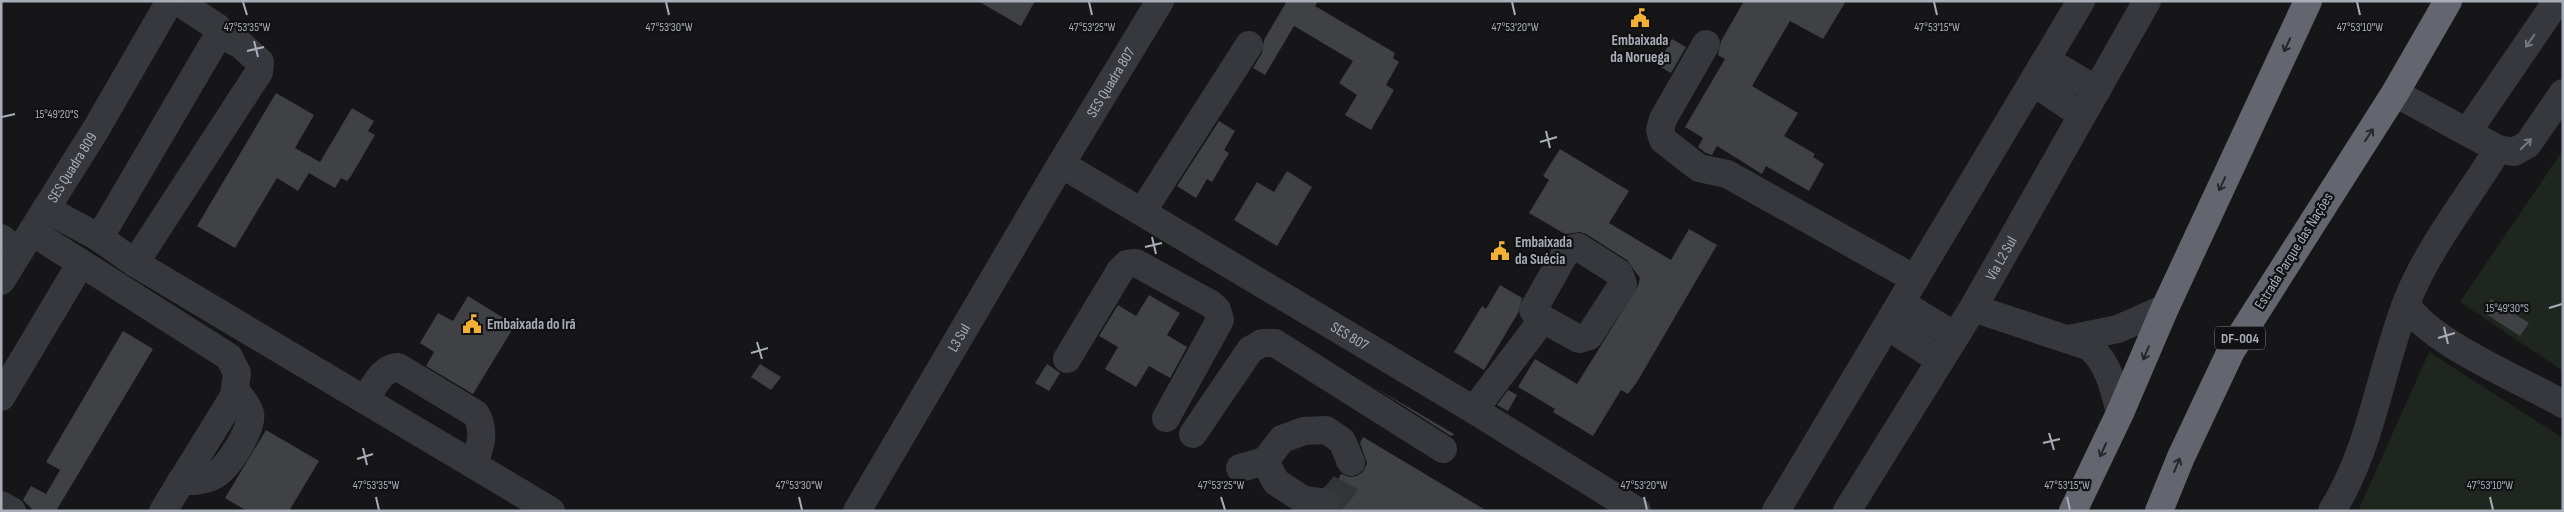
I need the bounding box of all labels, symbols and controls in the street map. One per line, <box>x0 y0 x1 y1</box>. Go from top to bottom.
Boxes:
public building icon: Embaixada da Noruega <box>1629 7 1651 29</box>
text: 47°53'35"W <box>224 20 270 35</box>
text: 47°53'30"W <box>645 20 693 35</box>
text: 47°53'25"W <box>1069 20 1115 35</box>
text: 47°53'20"W <box>1491 20 1539 35</box>
text: 47°53'15"W <box>1914 20 1960 35</box>
text: 47°53'10"W <box>2337 20 2383 35</box>
place label: Embaixada da Noruega <box>1610 31 1670 67</box>
one-way arrow <box>2525 34 2535 48</box>
one-way arrow <box>2282 37 2292 52</box>
street label: SES Quadra 807 <box>1082 44 1139 121</box>
text: 15°49'20"S <box>35 107 79 122</box>
one-way arrow <box>2364 128 2374 142</box>
street label: SES Quadra 809 <box>43 129 101 206</box>
one-way arrow <box>2519 138 2532 150</box>
one-way arrow <box>2217 176 2227 191</box>
street label: Estrada Parque das Nações <box>2250 189 2338 313</box>
place label: Embaixada da Suécia <box>1515 233 1572 269</box>
street label: Via L2 Sul <box>1981 233 2021 284</box>
public building icon: Embaixada da Suécia <box>1489 240 1511 262</box>
text: 15°49'30"S <box>2485 301 2529 316</box>
public building icon: Embaixada do Irã <box>461 313 483 335</box>
place label: Embaixada do Irã <box>487 315 576 334</box>
street label: SES 807 <box>1327 317 1372 355</box>
street label: L3 Sul <box>943 320 975 355</box>
road number: DF-004 <box>2215 326 2265 349</box>
one-way arrow <box>2140 345 2150 360</box>
one-way arrow <box>2097 442 2107 457</box>
one-way arrow <box>2174 458 2183 473</box>
text: 47°53'35"W <box>353 478 399 493</box>
text: 47°53'30"W <box>775 478 823 493</box>
text: 47°53'25"W <box>1198 478 1244 493</box>
text: 47°53'20"W <box>1620 478 1668 493</box>
text: 47°53'15"W <box>2044 478 2090 493</box>
text: 47°53'10"W <box>2467 478 2513 493</box>

